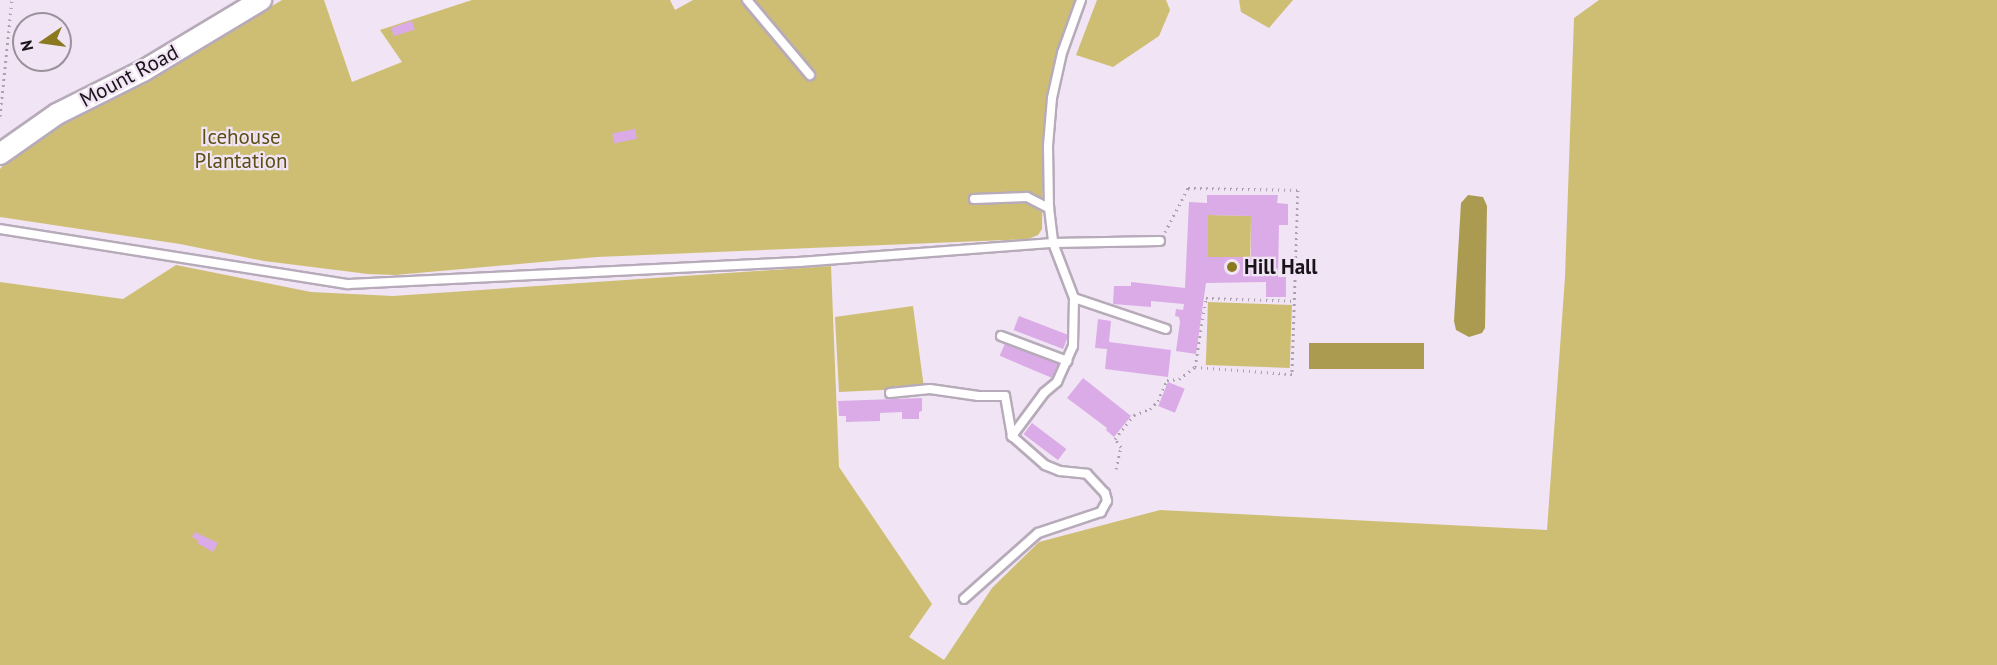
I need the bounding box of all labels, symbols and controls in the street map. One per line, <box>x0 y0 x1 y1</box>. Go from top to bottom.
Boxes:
north arrow <box>12 12 72 72</box>
text: N <box>15 38 37 53</box>
street label: Mount Road <box>75 40 183 112</box>
park label: Icehouse Plantation <box>195 124 287 174</box>
place label: Hill Hall <box>1244 254 1317 280</box>
marker: Hill Hall <box>1225 260 1239 274</box>

